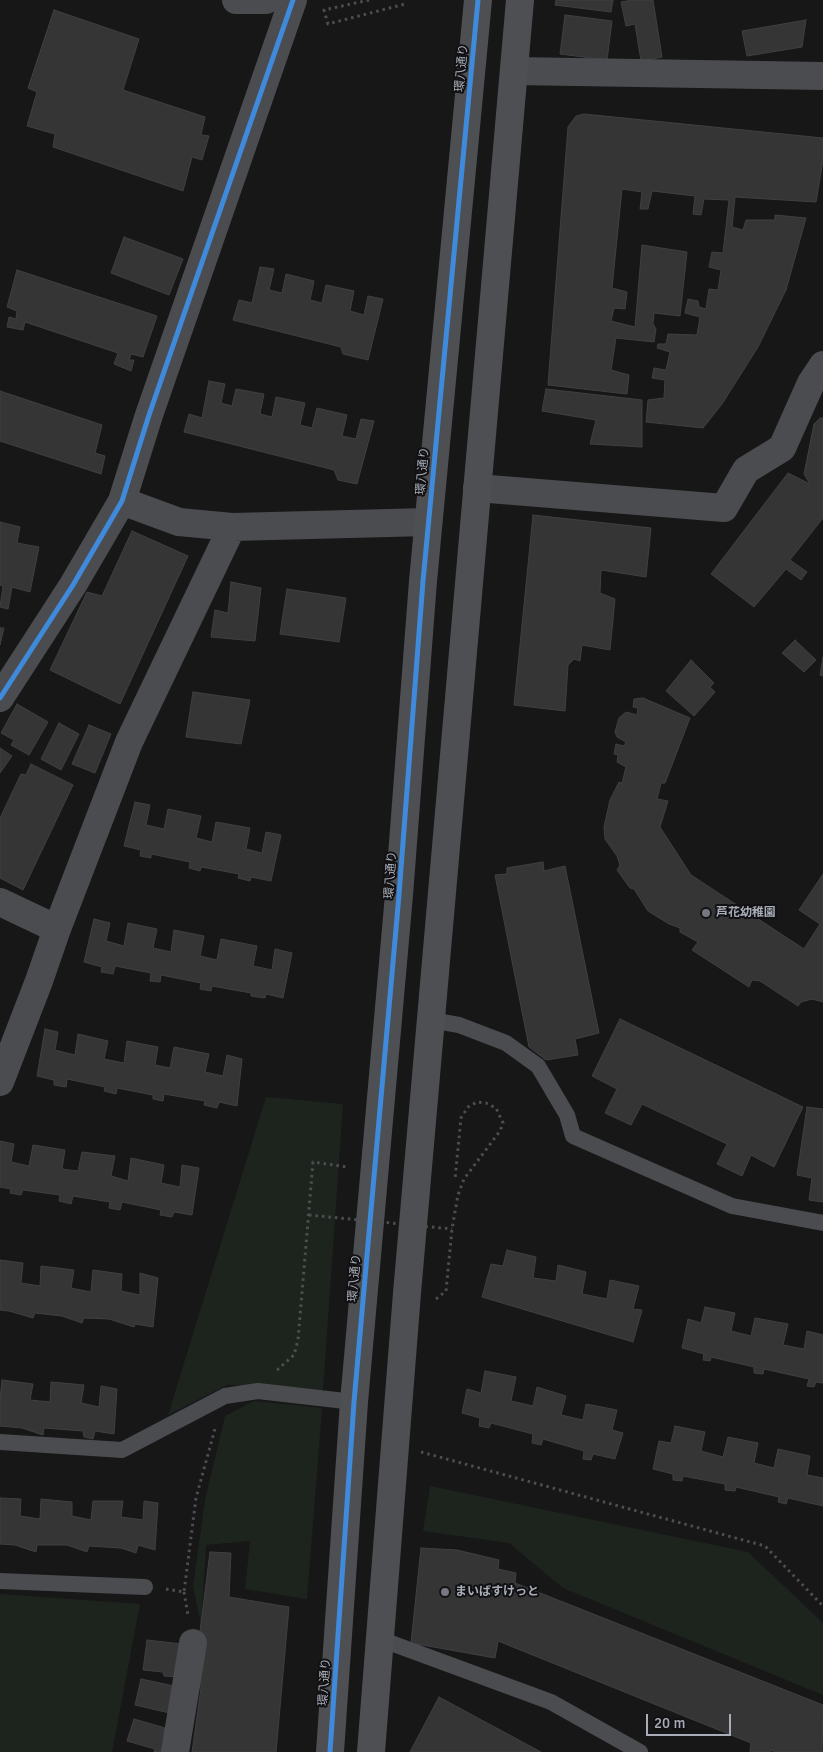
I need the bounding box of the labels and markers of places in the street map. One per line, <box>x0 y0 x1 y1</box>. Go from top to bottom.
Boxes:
place label: 芦花幼稚園 <box>716 906 776 920</box>
marker: 芦花幼稚園 <box>700 907 712 919</box>
place label: まいばすけっと <box>455 1585 539 1599</box>
marker: まいばすけっと <box>439 1586 451 1598</box>

